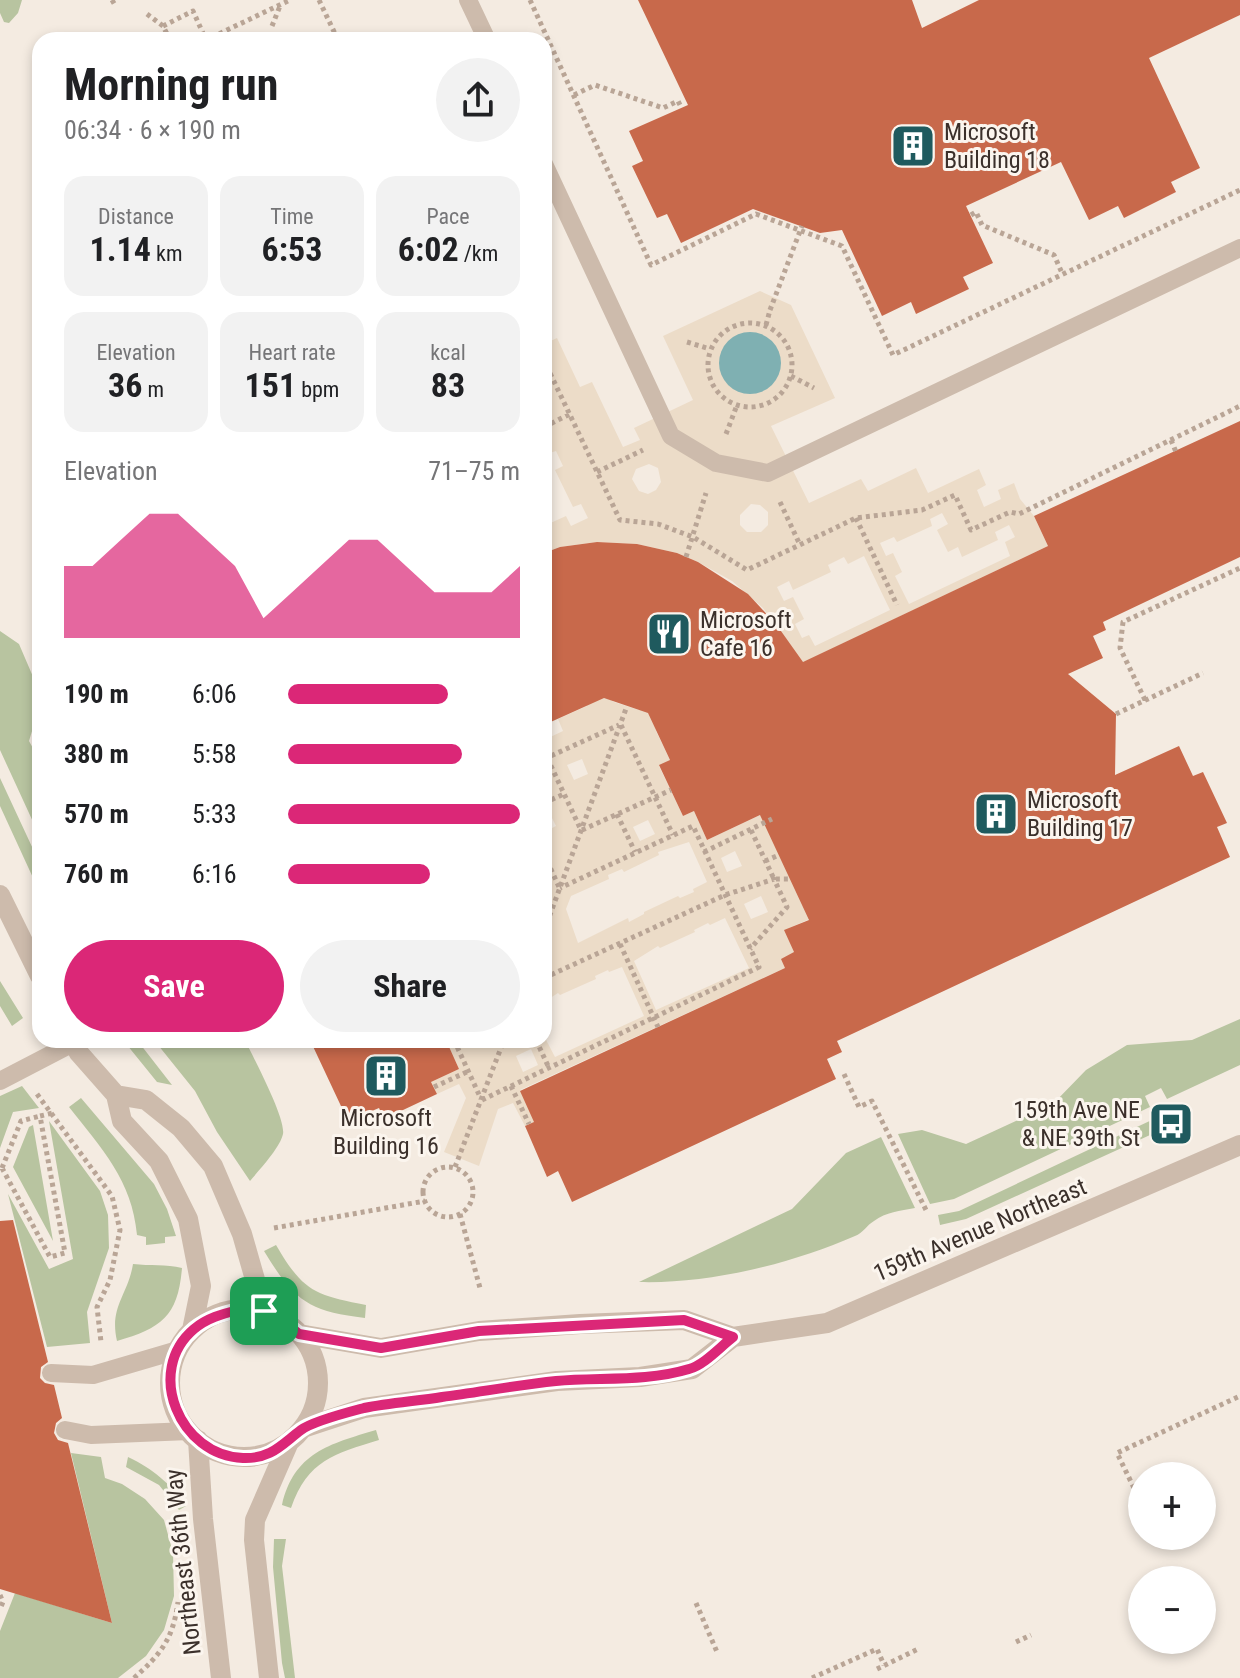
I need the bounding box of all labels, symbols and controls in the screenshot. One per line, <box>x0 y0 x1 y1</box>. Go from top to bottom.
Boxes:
button: share <box>436 58 520 142</box>
text: Morning run <box>64 59 278 111</box>
text: 06:34 · 6 × 190 m <box>64 115 241 145</box>
place label: Microsoft Building 18 <box>944 118 1050 174</box>
building icon: Microsoft Building 18 <box>889 122 937 170</box>
text: Distance <box>98 204 174 229</box>
text: Time <box>270 204 314 229</box>
text: Pace <box>426 204 470 229</box>
text: 1.14 <box>90 229 151 269</box>
text: 6:53 <box>262 229 322 269</box>
text: 6:02 <box>398 229 459 269</box>
text: km <box>151 241 182 266</box>
text: /km <box>459 241 498 266</box>
text: Elevation <box>96 340 176 365</box>
text: Heart rate <box>249 340 335 365</box>
text: kcal <box>430 340 466 365</box>
text: 36 <box>108 365 142 405</box>
text: 151 <box>245 365 296 405</box>
text: 83 <box>431 365 465 405</box>
text: m <box>142 377 164 402</box>
text: bpm <box>296 377 339 402</box>
text: Elevation <box>64 456 158 486</box>
text: 71–75 m <box>428 456 520 486</box>
place label: Microsoft Cafe 16 <box>700 606 792 662</box>
restaurant icon: Microsoft Cafe 16 <box>645 610 693 658</box>
text: 190 m <box>64 679 129 709</box>
text: 6:06 <box>192 679 237 709</box>
text: 380 m <box>64 739 129 769</box>
text: 5:58 <box>192 739 237 769</box>
place label: Microsoft Building 17 <box>1027 786 1133 842</box>
building icon: Microsoft Building 17 <box>972 790 1020 838</box>
text: 570 m <box>64 799 129 829</box>
text: 5:33 <box>192 799 237 829</box>
text: 760 m <box>64 859 129 889</box>
text: 6:16 <box>192 859 237 889</box>
button: Save <box>64 940 284 1032</box>
button: Share <box>300 940 520 1032</box>
building icon: Microsoft Building 16 <box>362 1052 410 1100</box>
place label: 159th Ave NE & NE 39th St <box>1013 1096 1140 1152</box>
bus stop icon: 159th Ave NE & NE 39th St <box>1147 1100 1195 1148</box>
place label: Microsoft Building 16 <box>333 1104 439 1160</box>
street label: 159th Avenue Northeast <box>869 1172 1091 1288</box>
pin <box>230 1277 298 1345</box>
icon: arrive <box>242 1289 286 1333</box>
map controls <box>1128 1462 1216 1654</box>
button: + <box>1128 1462 1216 1550</box>
street label: Northeast 36th Way <box>159 1468 207 1656</box>
button: − <box>1128 1566 1216 1654</box>

